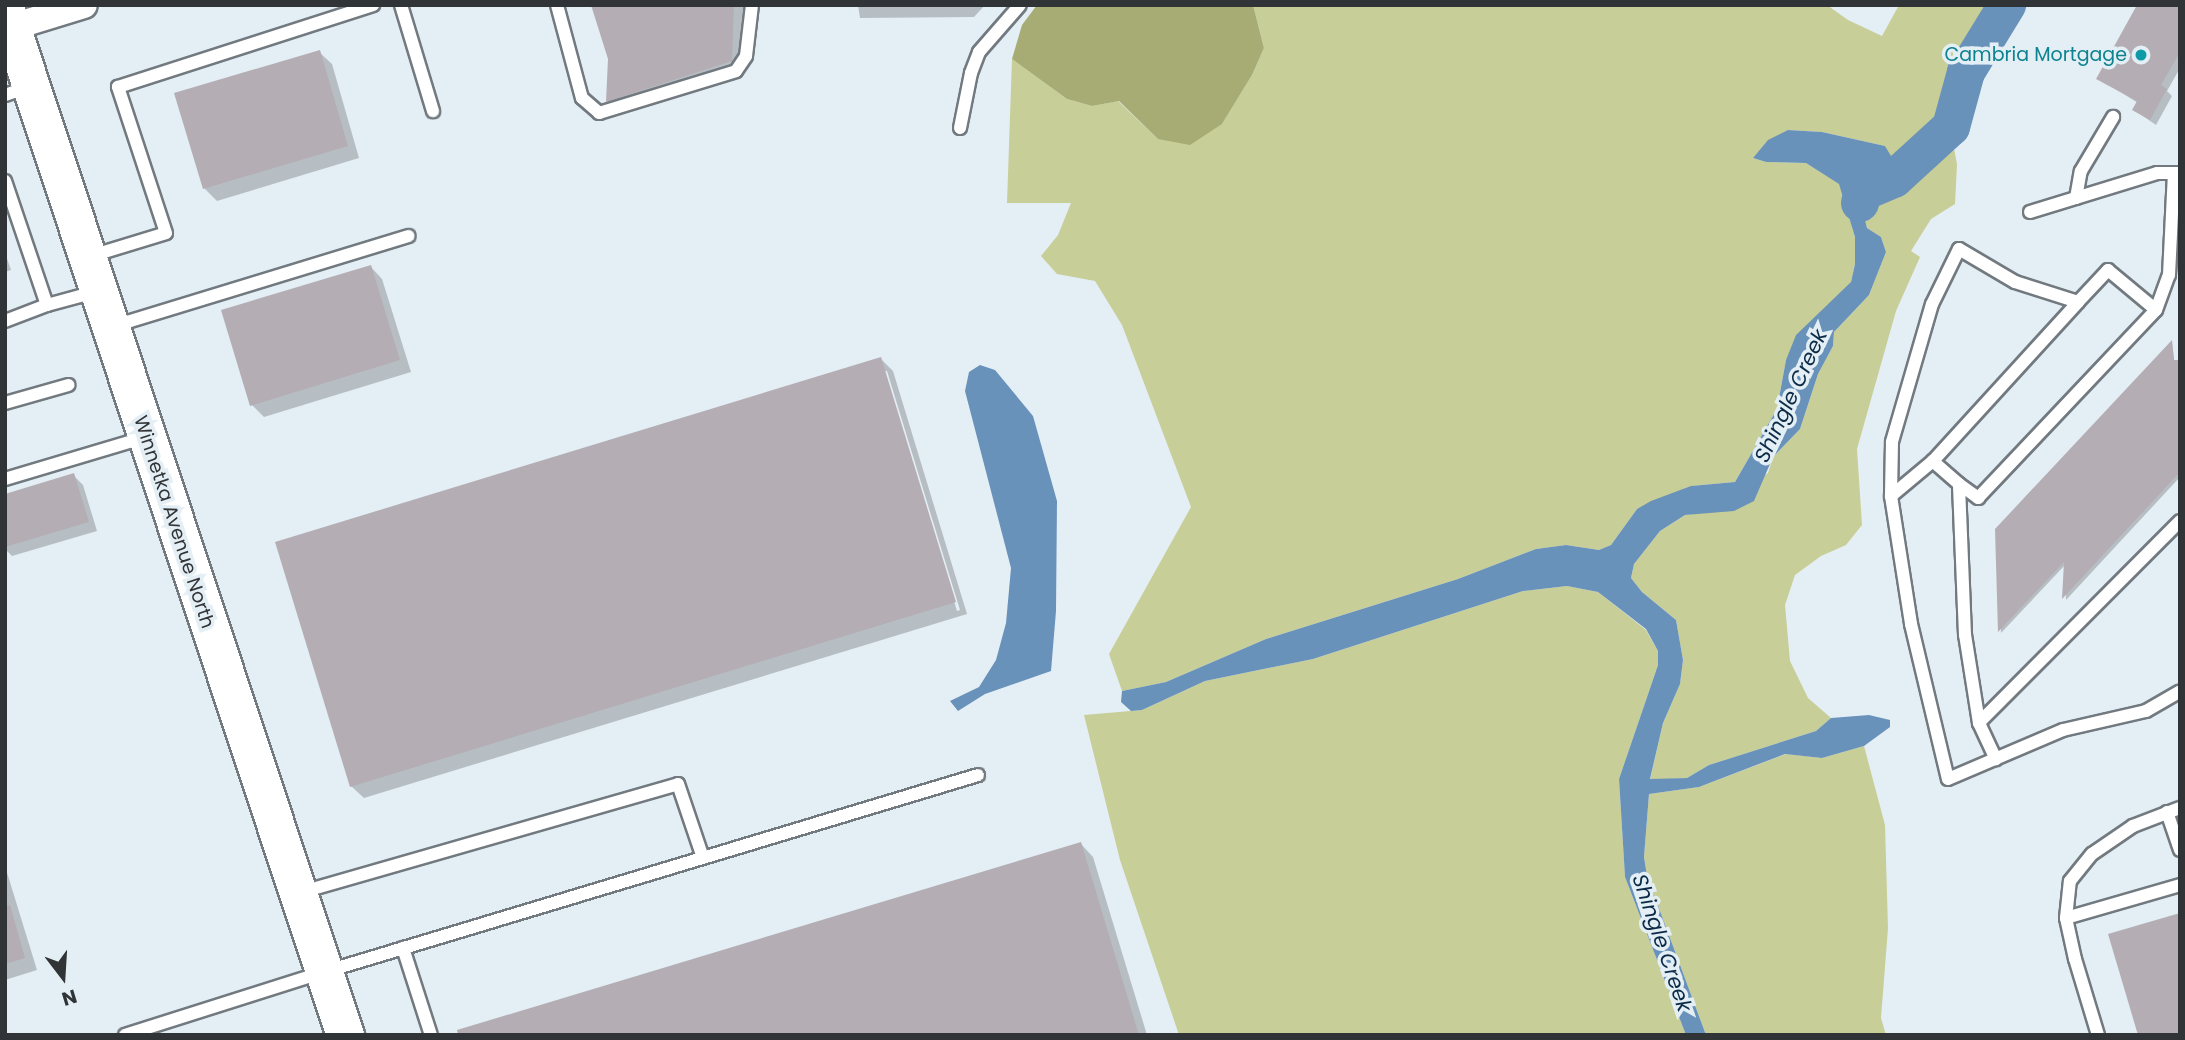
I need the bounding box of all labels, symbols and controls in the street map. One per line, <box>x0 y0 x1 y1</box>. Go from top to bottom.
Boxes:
place label: Cambria Mortgage <box>1945 44 2127 66</box>
marker: Cambria Mortgage <box>2133 47 2149 63</box>
water label: Shingle Creek <box>1749 326 1833 466</box>
street label: Winnetka Avenue North <box>129 413 219 631</box>
water label: Shingle Creek <box>1627 871 1697 1015</box>
north arrow <box>28 942 98 1012</box>
text: N <box>59 983 80 1013</box>

